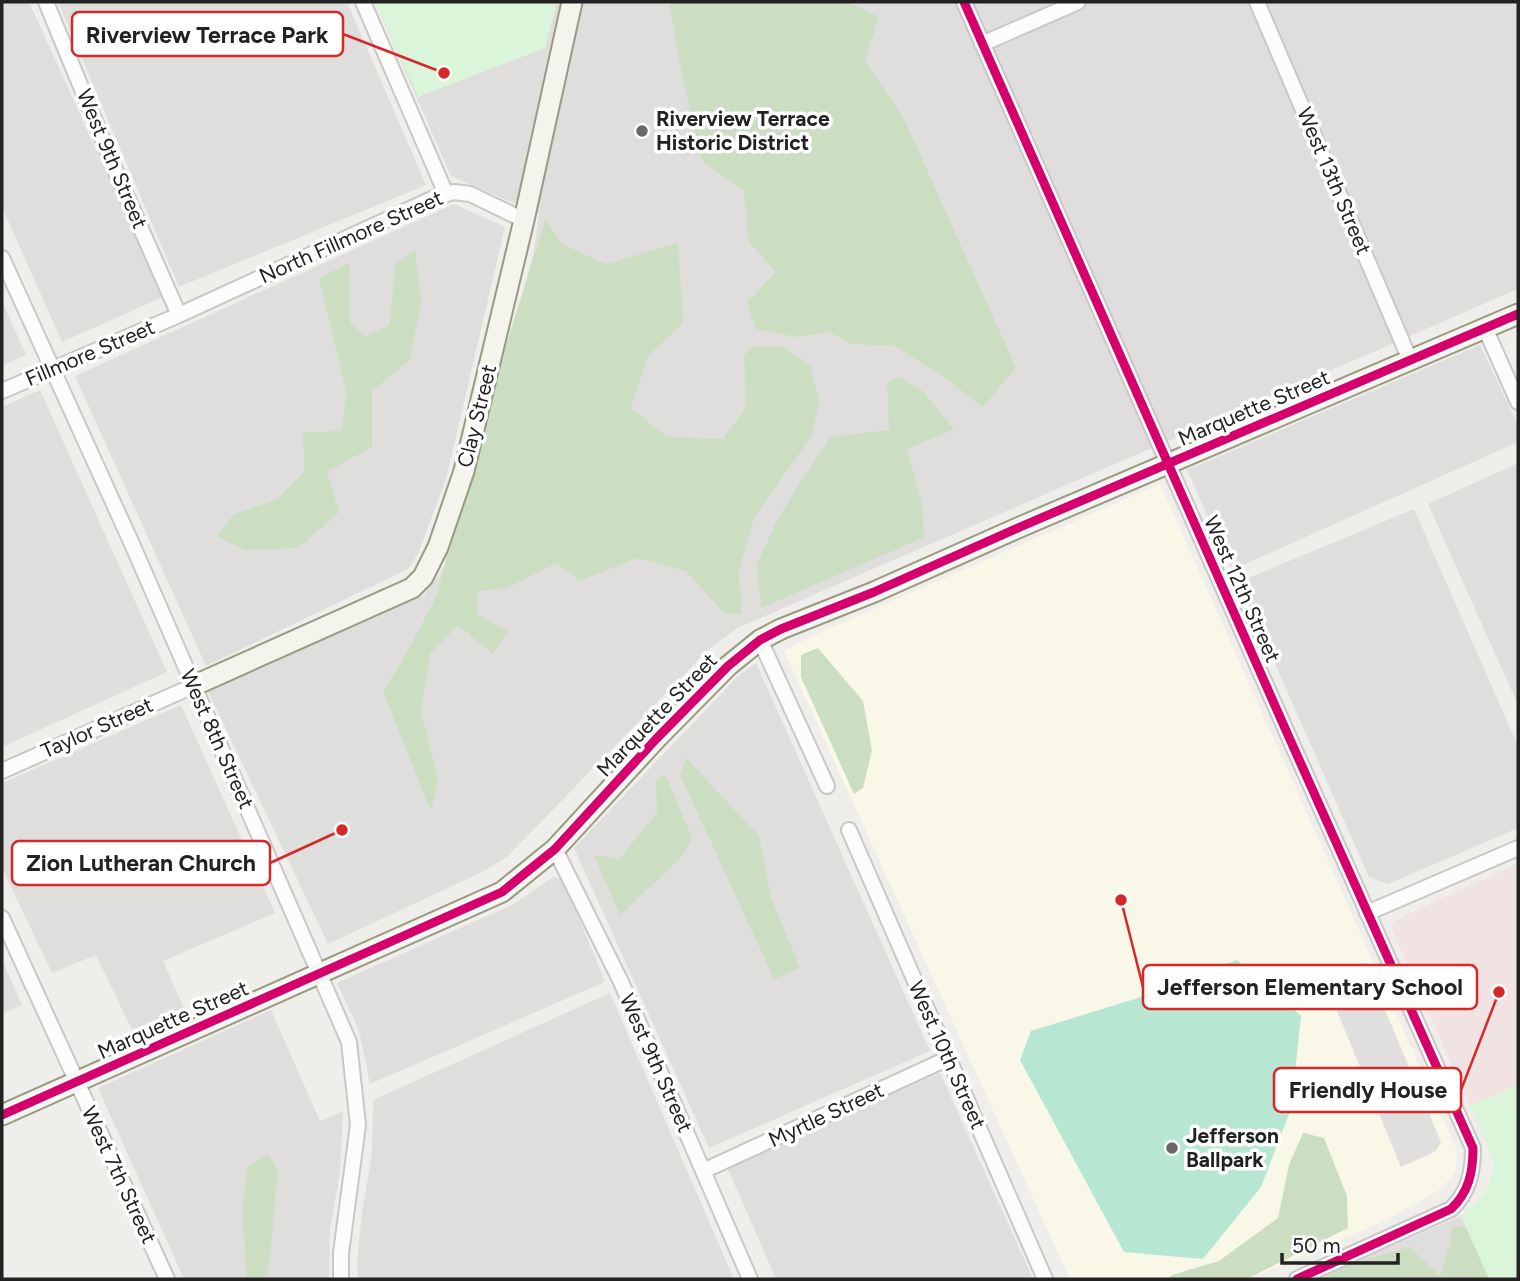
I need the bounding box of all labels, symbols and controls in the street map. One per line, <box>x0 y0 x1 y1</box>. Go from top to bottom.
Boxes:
callout: Riverview Terrace Park <box>72 12 343 56</box>
text: Riverview Terrace Park <box>86 21 329 49</box>
street label: West 9th Street <box>72 85 153 232</box>
street label: West 13th Street <box>1292 103 1377 258</box>
place label: Riverview Terrace Historic District <box>656 106 830 155</box>
marker: Riverview Terrace Historic District <box>634 123 650 139</box>
street label: North Fillmore Street <box>255 185 447 288</box>
street label: Fillmore Street <box>21 314 158 391</box>
street label: Clay Street <box>452 362 501 470</box>
street label: Marquette Street <box>1174 364 1333 451</box>
street label: West 12th Street <box>1199 512 1286 666</box>
street label: Marquette Street <box>591 648 722 782</box>
street label: West 8th Street <box>175 665 259 813</box>
street label: Taylor Street <box>37 692 157 763</box>
callout: Zion Lutheran Church <box>12 841 270 885</box>
text: Zion Lutheran Church <box>26 849 256 877</box>
callout: Jefferson Elementary School <box>1143 965 1477 1009</box>
text: Jefferson Elementary School <box>1157 973 1463 1001</box>
street label: Marquette Street <box>94 975 252 1064</box>
street label: West 10th Street <box>904 977 991 1133</box>
street label: West 9th Street <box>615 990 698 1136</box>
callout: Friendly House <box>1274 1068 1461 1112</box>
text: Friendly House <box>1289 1076 1447 1104</box>
street label: Myrtle Street <box>764 1077 887 1152</box>
street label: West 7th Street <box>77 1102 162 1247</box>
place label: Jefferson Ballpark <box>1186 1123 1279 1172</box>
marker: Jefferson Ballpark <box>1164 1140 1180 1156</box>
scale bar <box>1282 1222 1398 1266</box>
text: 50 m <box>1292 1233 1341 1258</box>

